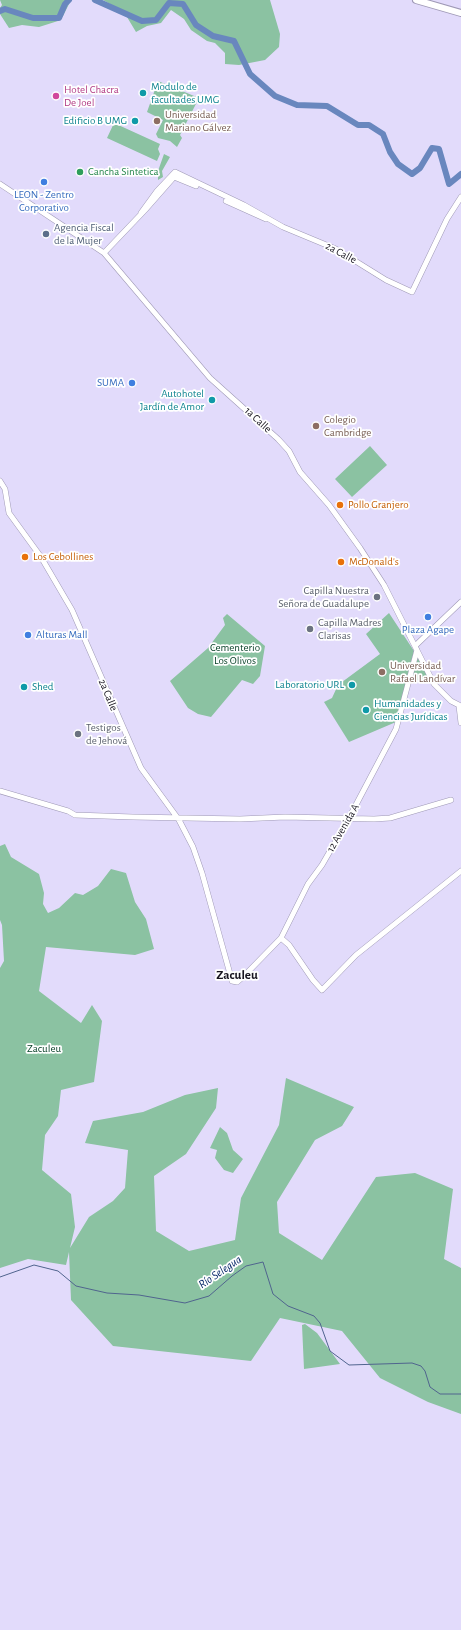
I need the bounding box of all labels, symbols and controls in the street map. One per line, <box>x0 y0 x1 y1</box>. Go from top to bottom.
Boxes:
place label: Modulo de facultades UMG <box>151 80 219 106</box>
place label: Hotel Chacra De Joel <box>64 83 119 109</box>
marker: Modulo de facultades UMG <box>138 88 148 98</box>
marker: Hotel Chacra De Joel <box>51 91 61 101</box>
place label: Universidad Mariano Gálvez <box>165 108 231 134</box>
place label: Edificio B UMG <box>64 114 127 128</box>
marker: Edificio B UMG <box>130 116 140 126</box>
marker: Universidad Mariano Gálvez <box>152 116 162 126</box>
place label: Cancha Sintetica <box>88 165 159 179</box>
marker: Cancha Sintetica <box>75 167 85 177</box>
marker: LEON - Zentro Corporativo <box>39 177 49 187</box>
place label: LEON - Zentro Corporativo <box>14 188 74 214</box>
place label: Agencia Fiscal de la Mujer <box>54 221 114 247</box>
marker: Agencia Fiscal de la Mujer <box>41 229 51 239</box>
street label: 2a Calle <box>323 239 359 267</box>
place label: SUMA <box>97 376 124 390</box>
marker: SUMA <box>127 378 137 388</box>
place label: Autohotel Jardín de Amor <box>140 387 204 413</box>
marker: Autohotel Jardín de Amor <box>207 395 217 405</box>
street label: 1a Calle <box>242 404 274 436</box>
place label: Colegio Cambridge <box>324 413 371 439</box>
marker: Colegio Cambridge <box>311 421 321 431</box>
place label: Pollo Granjero <box>348 498 409 512</box>
marker: Pollo Granjero <box>335 500 345 510</box>
place label: Los Cebollines <box>33 550 93 564</box>
marker: Los Cebollines <box>20 552 30 562</box>
place label: McDonald's <box>349 555 399 569</box>
marker: McDonald's <box>336 557 346 567</box>
place label: Capilla Nuestra Señora de Guadalupe <box>278 584 369 610</box>
marker: Capilla Nuestra Señora de Guadalupe <box>372 592 382 602</box>
marker: Plaza Agape <box>423 612 433 622</box>
place label: Capilla Madres Clarisas <box>318 616 381 642</box>
place label: Plaza Agape <box>402 623 454 637</box>
marker: Capilla Madres Clarisas <box>305 624 315 634</box>
place label: Alturas Mall <box>36 628 88 642</box>
marker: Alturas Mall <box>23 630 33 640</box>
park label: Cementerio Los Olivos <box>210 641 260 667</box>
place label: Universidad Rafael Landívar <box>390 659 455 685</box>
marker: Universidad Rafael Landívar <box>377 667 387 677</box>
street label: 2a Calle <box>95 677 121 713</box>
place label: Laboratorio URL <box>275 678 344 692</box>
place label: Shed <box>32 680 54 694</box>
marker: Laboratorio URL <box>347 680 357 690</box>
marker: Shed <box>19 682 29 692</box>
place label: Humanidades y Ciencias Jurídicas <box>374 697 448 723</box>
marker: Humanidades y Ciencias Jurídicas <box>361 705 371 715</box>
place label: Testigos de Jehová <box>86 721 127 747</box>
marker: Testigos de Jehová <box>73 729 83 739</box>
street label: 12 Avenida A <box>324 801 362 855</box>
district label: Zaculeu <box>216 967 258 983</box>
park label: Zaculeu <box>27 1042 61 1056</box>
water label: Río Selegua <box>196 1252 244 1292</box>

